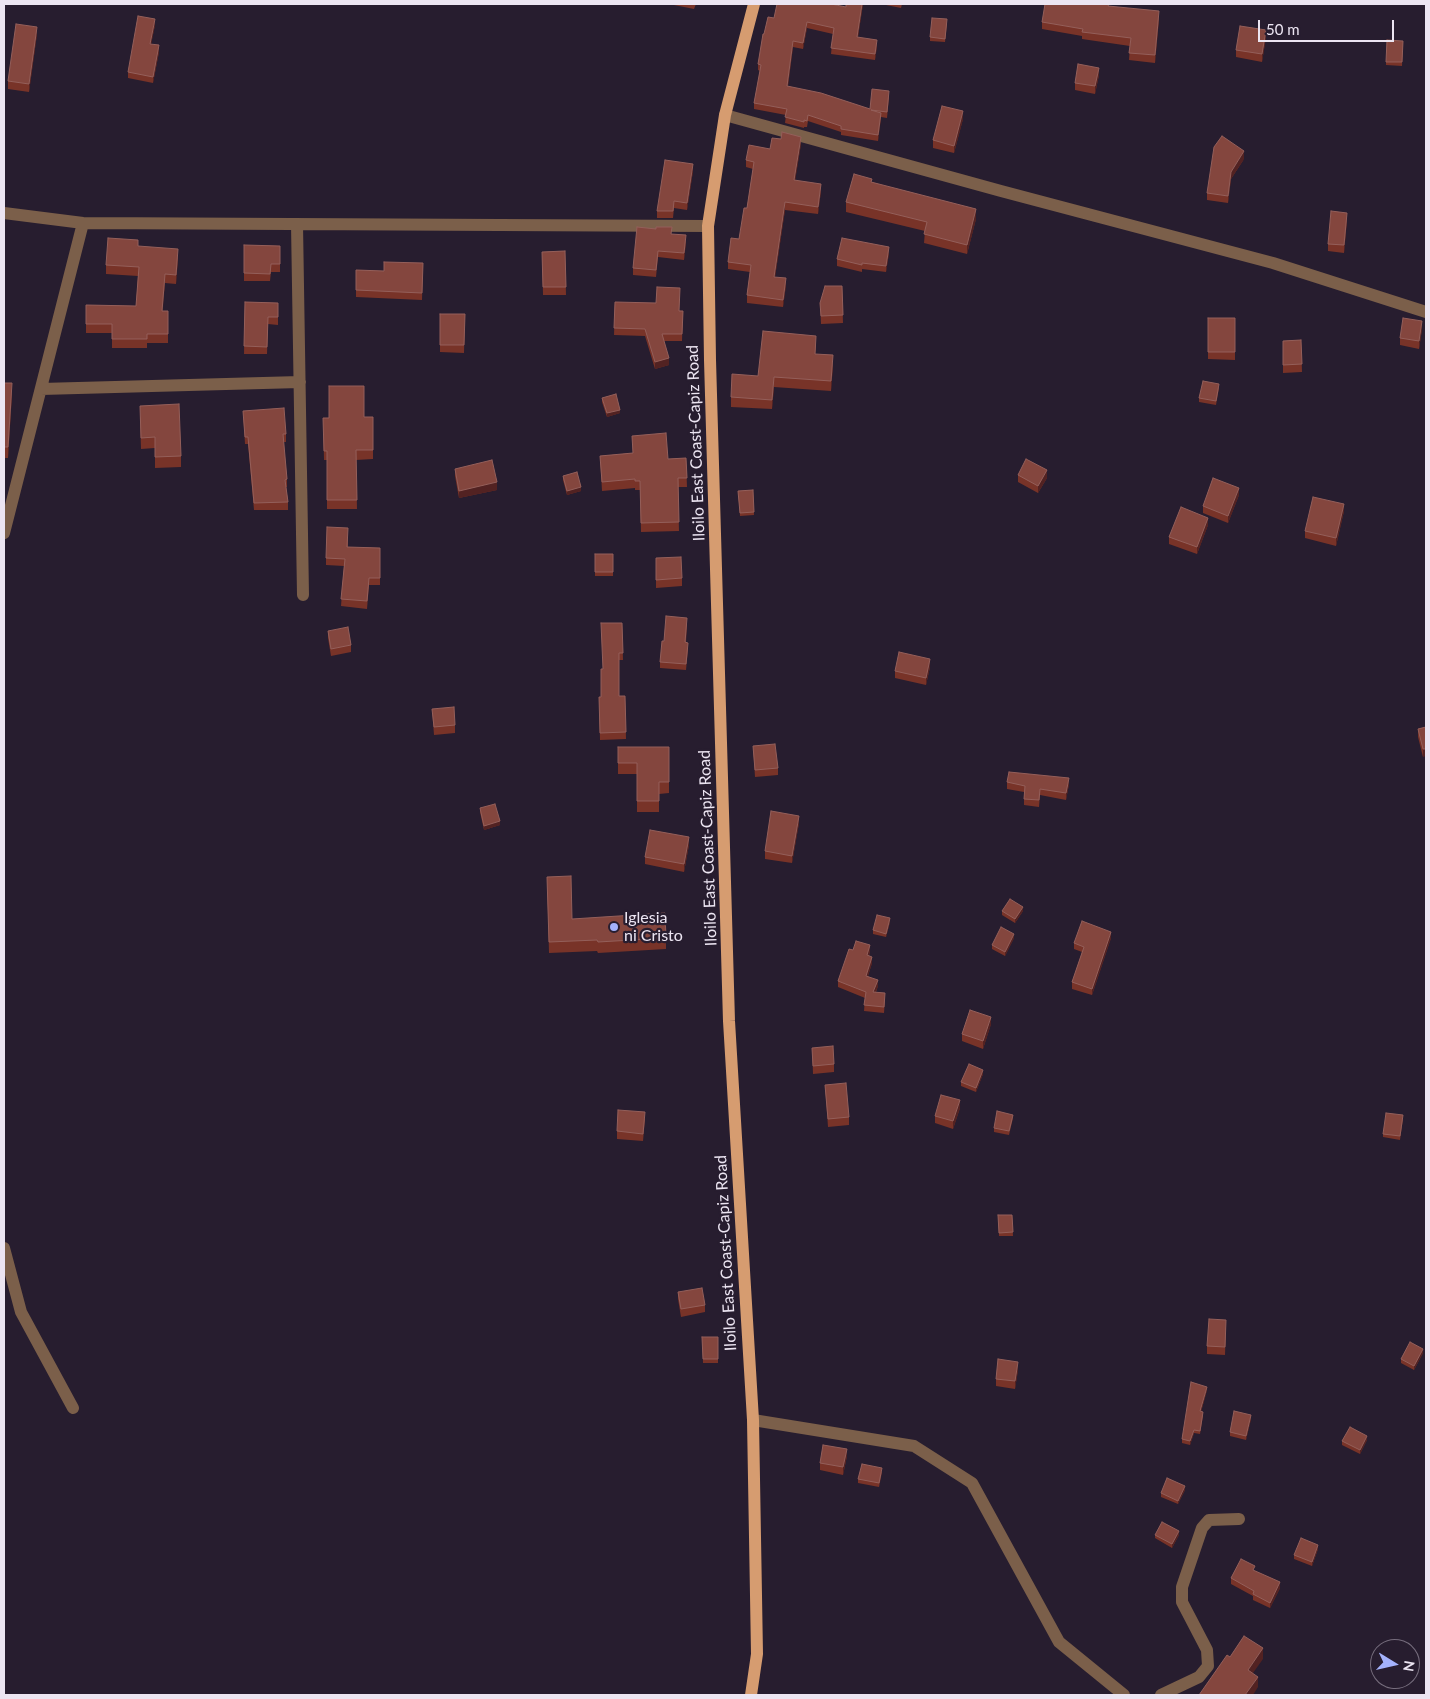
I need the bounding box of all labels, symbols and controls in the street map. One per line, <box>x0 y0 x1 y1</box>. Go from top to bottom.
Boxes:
scale bar <box>1260 10 1396 42</box>
text: 50 m <box>1266 20 1300 38</box>
street label: Iloilo East Coast-Capiz Road <box>683 345 709 541</box>
street label: Iloilo East Coast-Capiz Road <box>695 750 721 946</box>
place label: Iglesia ni Cristo <box>624 908 683 946</box>
marker: Iglesia ni Cristo <box>608 921 620 933</box>
street label: Iloilo East Coast-Capiz Road <box>711 1154 741 1352</box>
north arrow <box>1370 1639 1420 1689</box>
text: N <box>1400 1660 1419 1673</box>

